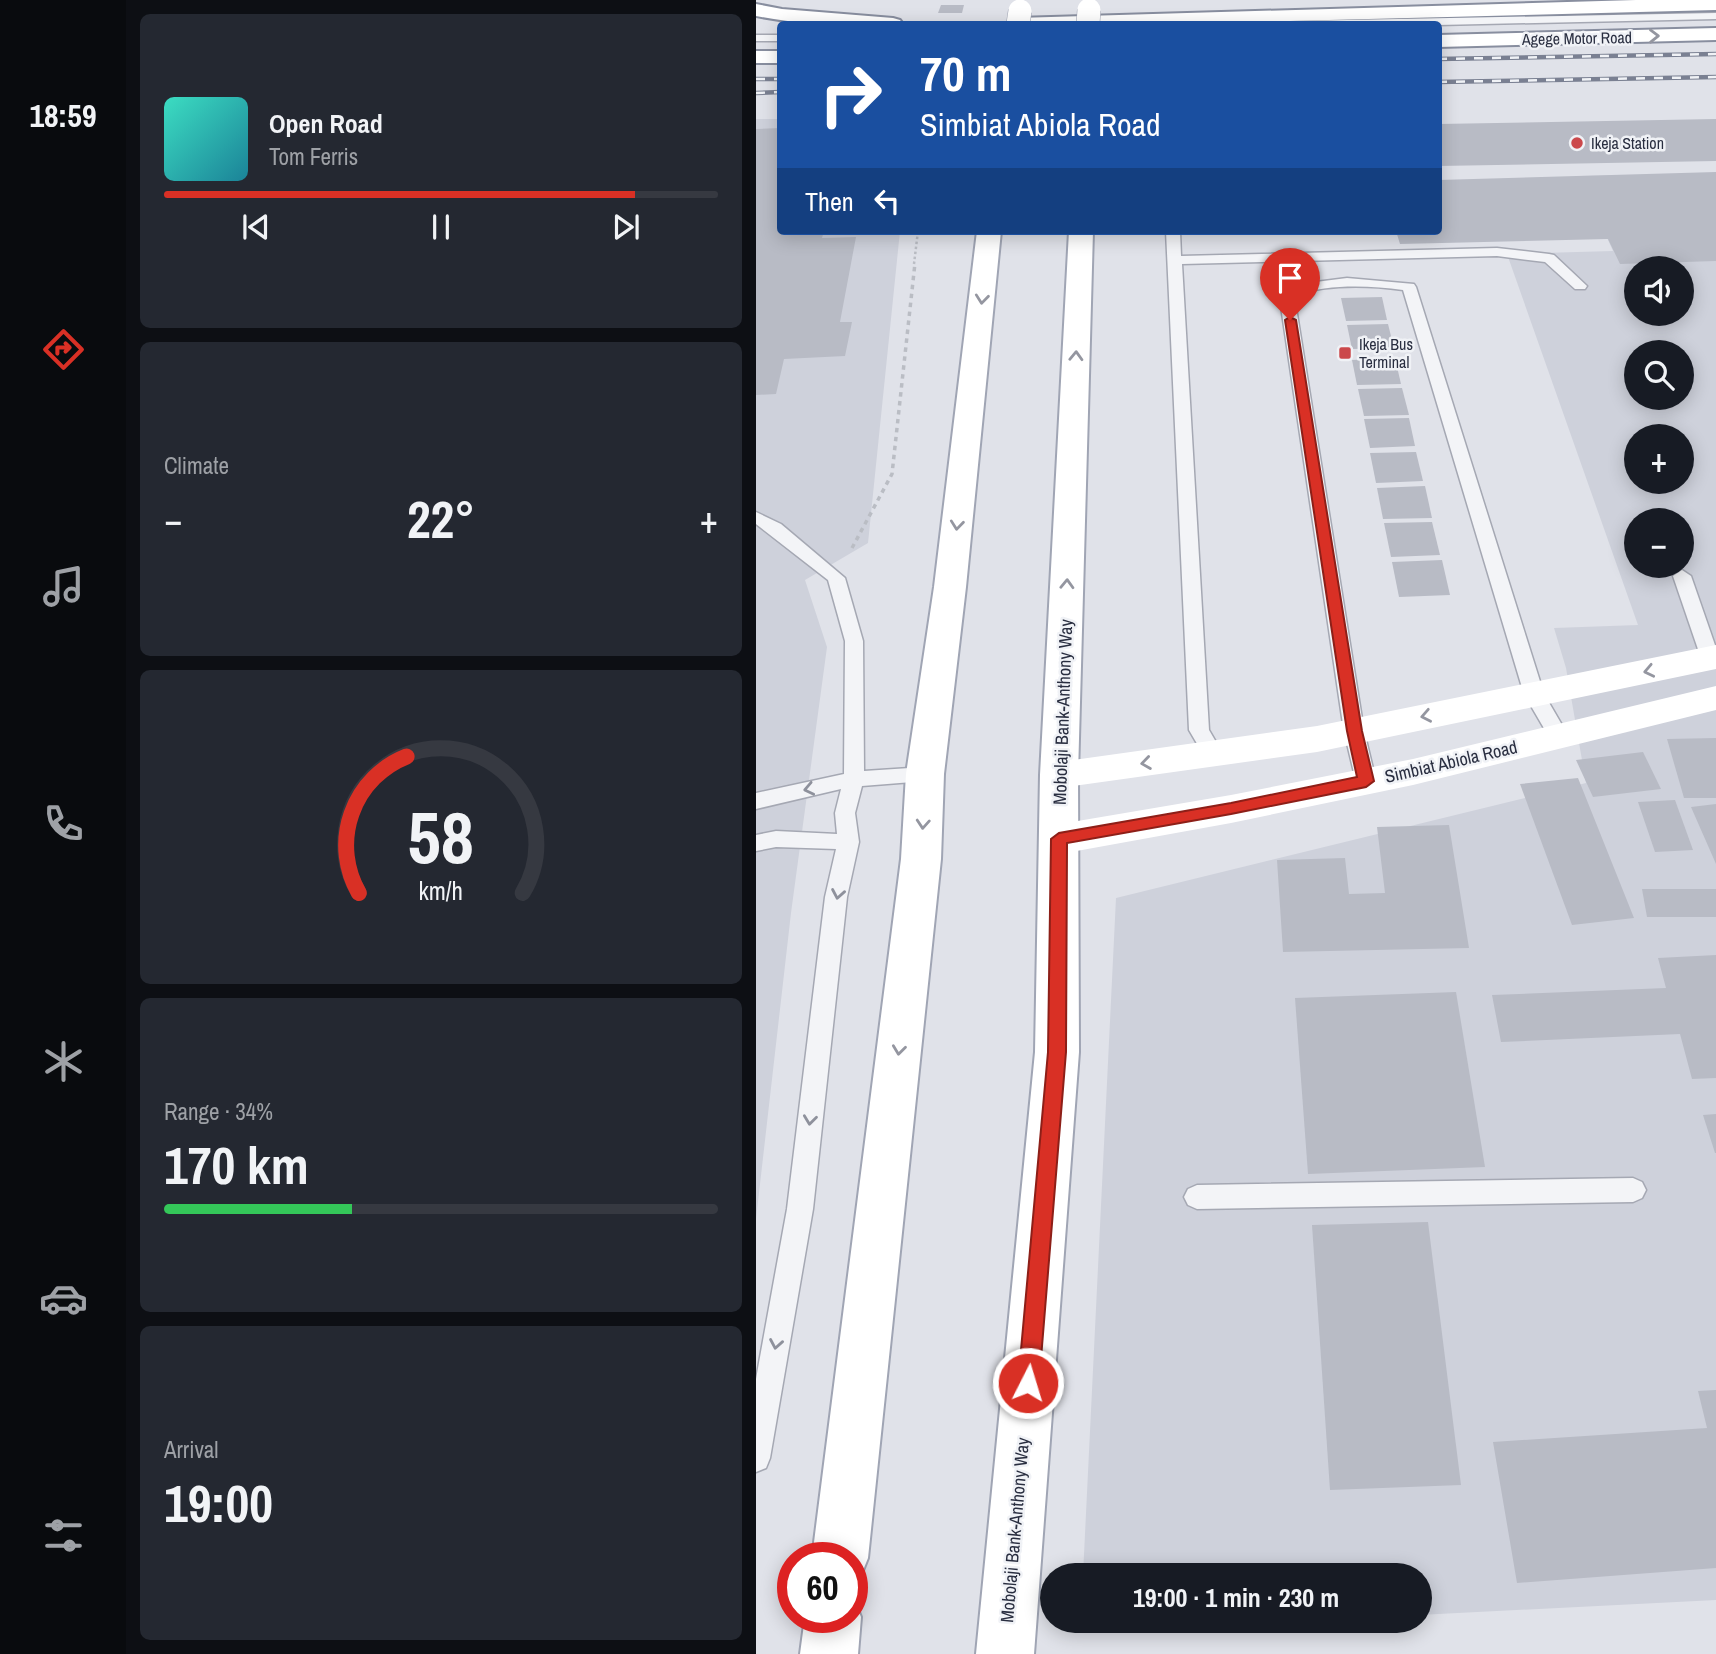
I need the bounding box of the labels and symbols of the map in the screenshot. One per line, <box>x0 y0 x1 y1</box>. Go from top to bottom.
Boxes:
street label: Agege Motor Road <box>1521 26 1632 50</box>
one-way arrow <box>1648 28 1659 43</box>
place label: Ikeja Station <box>1591 132 1664 154</box>
marker: Ikeja Station <box>1569 135 1585 151</box>
pin <box>1260 248 1320 320</box>
one-way arrow <box>975 294 990 305</box>
place label: Ikeja Bus Terminal <box>1359 333 1413 373</box>
marker: Ikeja Bus Terminal <box>1337 345 1353 361</box>
one-way arrow <box>1068 351 1083 362</box>
one-way arrow <box>950 520 965 531</box>
one-way arrow <box>1059 578 1074 589</box>
street label: Mobolaji Bank-Anthony Way <box>1047 618 1078 805</box>
one-way arrow <box>1643 662 1655 677</box>
one-way arrow <box>1420 708 1432 723</box>
street label: Simbiat Abiola Road <box>1382 734 1520 789</box>
one-way arrow <box>1140 756 1151 771</box>
one-way arrow <box>803 780 815 795</box>
one-way arrow <box>916 819 931 830</box>
one-way arrow <box>831 888 846 900</box>
one-way arrow <box>891 1044 906 1056</box>
one-way arrow <box>803 1114 818 1125</box>
one-way arrow <box>769 1338 784 1350</box>
position arrow <box>991 1346 1065 1420</box>
street label: Mobolaji Bank-Anthony Way <box>994 1436 1035 1624</box>
speed limit sign: 60 <box>777 1542 868 1633</box>

